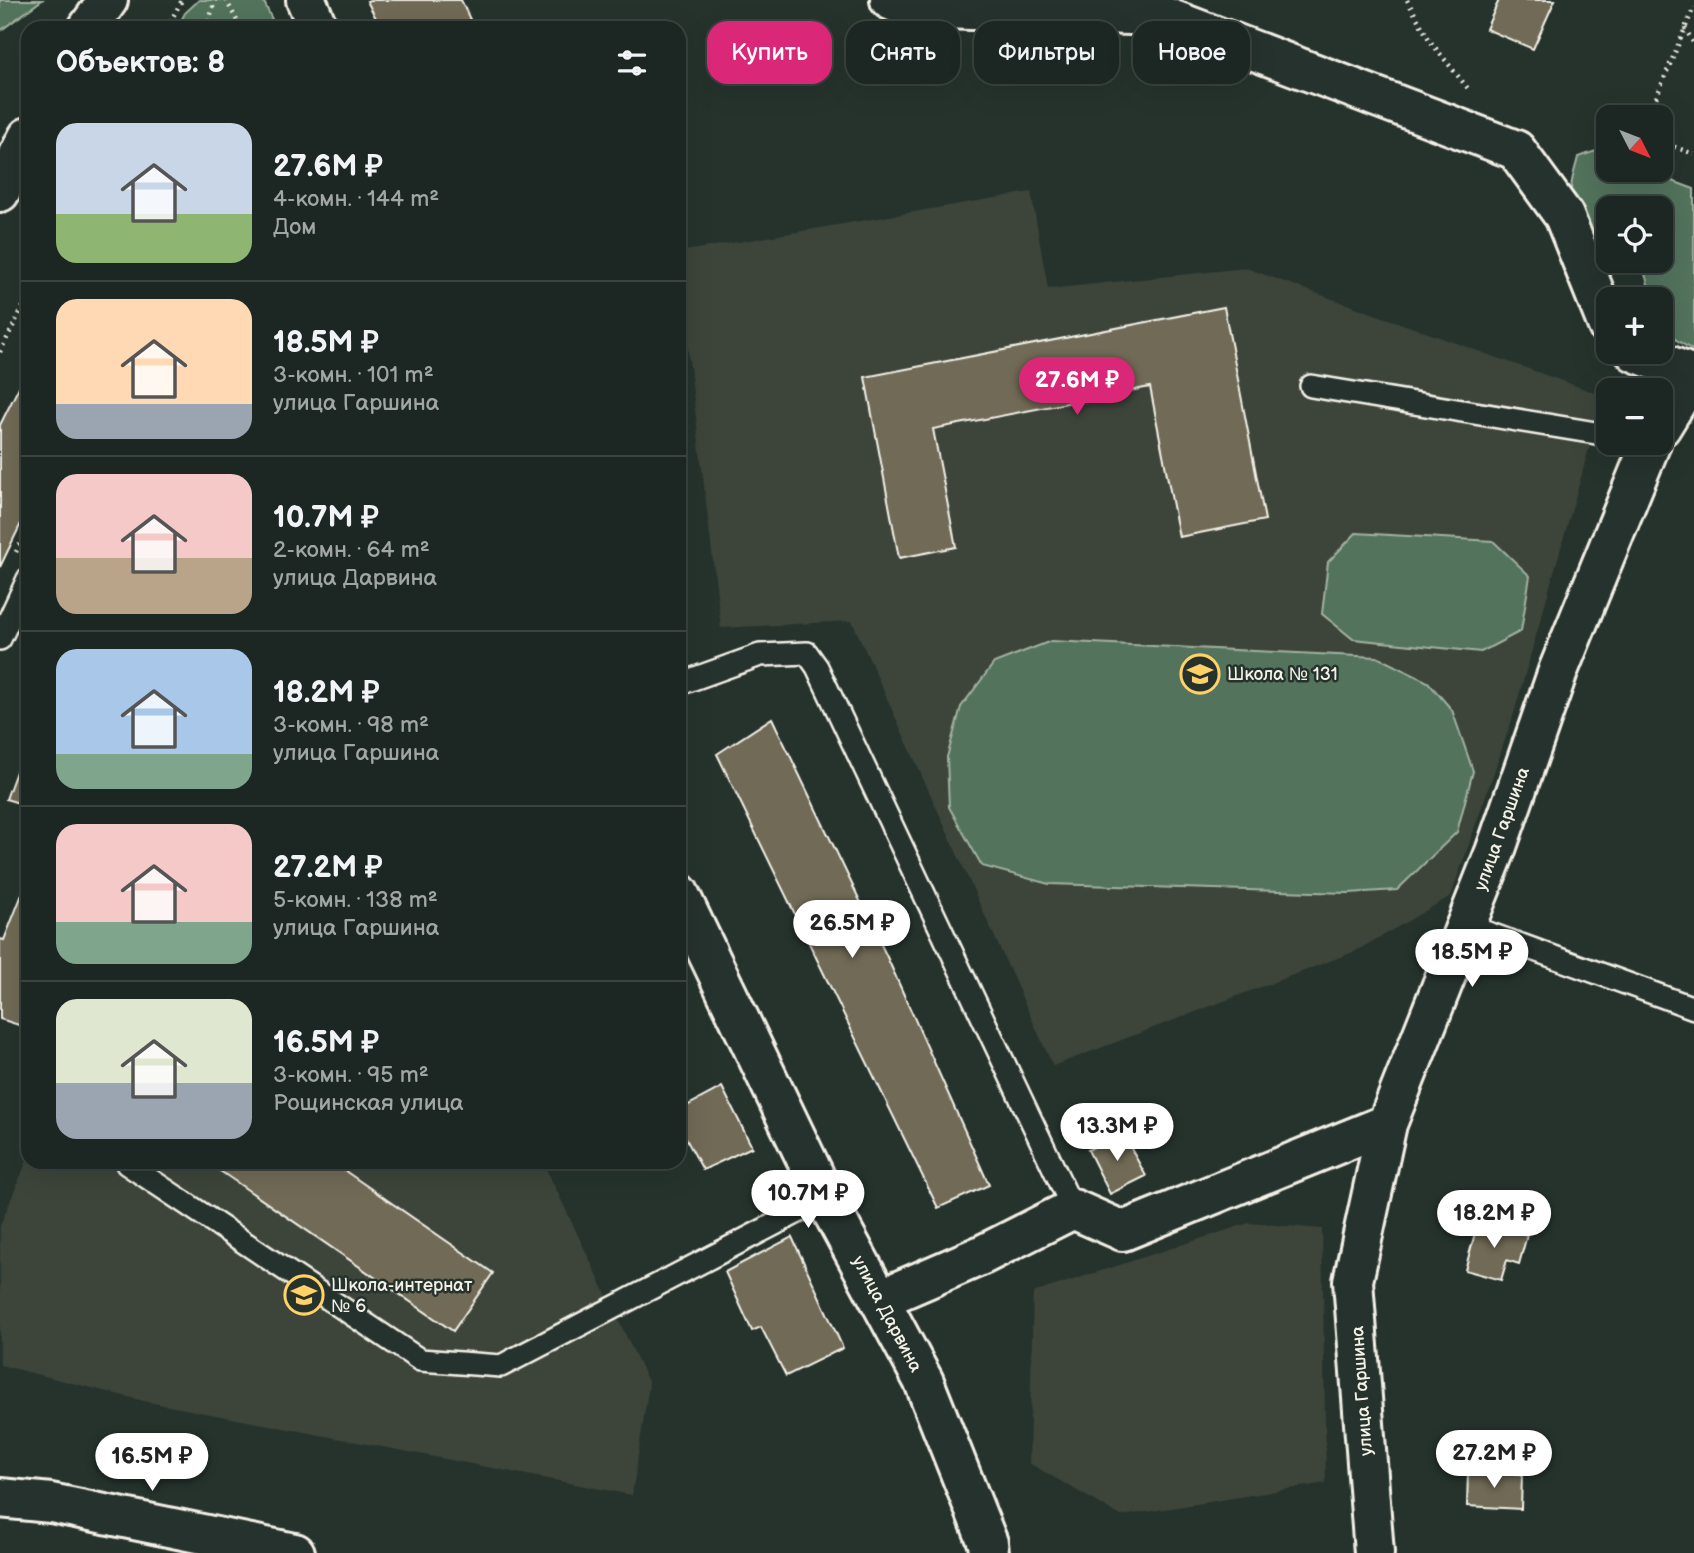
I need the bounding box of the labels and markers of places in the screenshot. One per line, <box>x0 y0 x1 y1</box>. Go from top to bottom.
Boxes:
pin: 27.6M ₽ <box>1012 358 1142 417</box>
school or university icon: Школа № 131 <box>1179 653 1221 695</box>
place label: Школа № 131 <box>1227 664 1338 685</box>
pin: 26.5M ₽ <box>787 900 917 960</box>
pin: 18.5M ₽ <box>1407 930 1537 989</box>
pin: 13.3M ₽ <box>1052 1104 1182 1163</box>
pin: 10.7M ₽ <box>743 1170 873 1230</box>
pin: 18.2M ₽ <box>1429 1190 1559 1250</box>
school or university icon: Школа-интернат № 6 <box>283 1274 325 1316</box>
place label: Школа-интернат № 6 <box>331 1275 473 1317</box>
pin: 27.2M ₽ <box>1429 1430 1559 1490</box>
pin: 16.5M ₽ <box>87 1434 217 1493</box>

